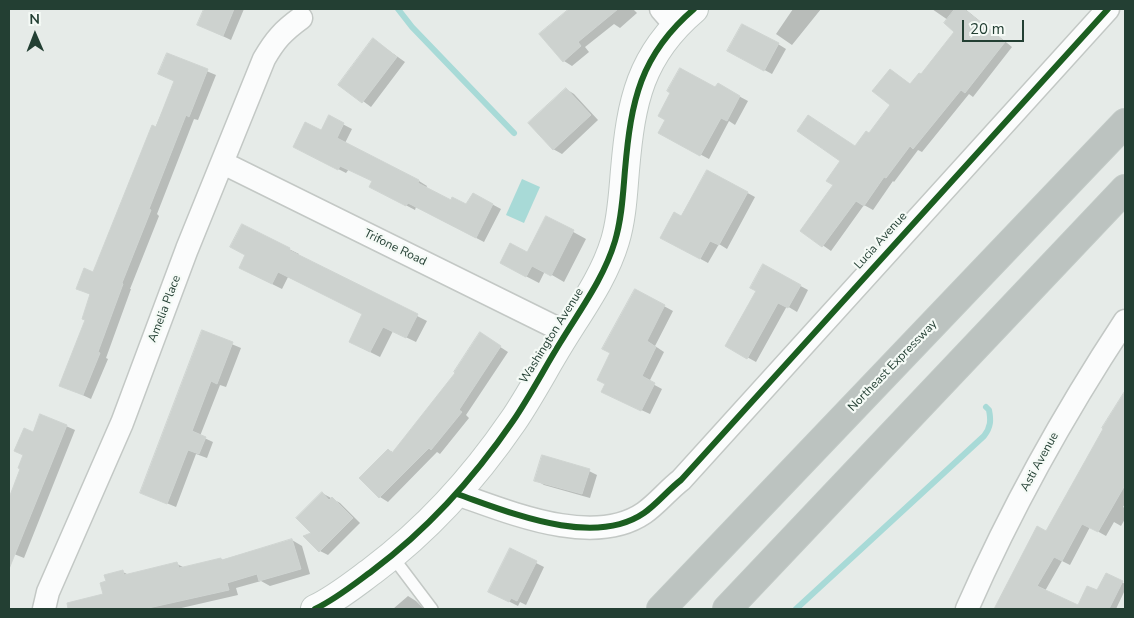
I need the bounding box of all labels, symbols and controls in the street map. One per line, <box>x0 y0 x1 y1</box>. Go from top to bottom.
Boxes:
north arrow <box>10 10 60 60</box>
text: N <box>29 10 40 29</box>
scale bar <box>964 10 1026 42</box>
text: 20 m <box>970 19 1005 39</box>
street label: Lucia Avenue <box>852 210 910 272</box>
street label: Trifone Road <box>361 227 429 269</box>
street label: Amelia Place <box>146 274 184 344</box>
street label: Washington Avenue <box>517 286 587 386</box>
street label: Northeast Expressway <box>846 317 940 415</box>
street label: Asti Avenue <box>1018 430 1062 494</box>

